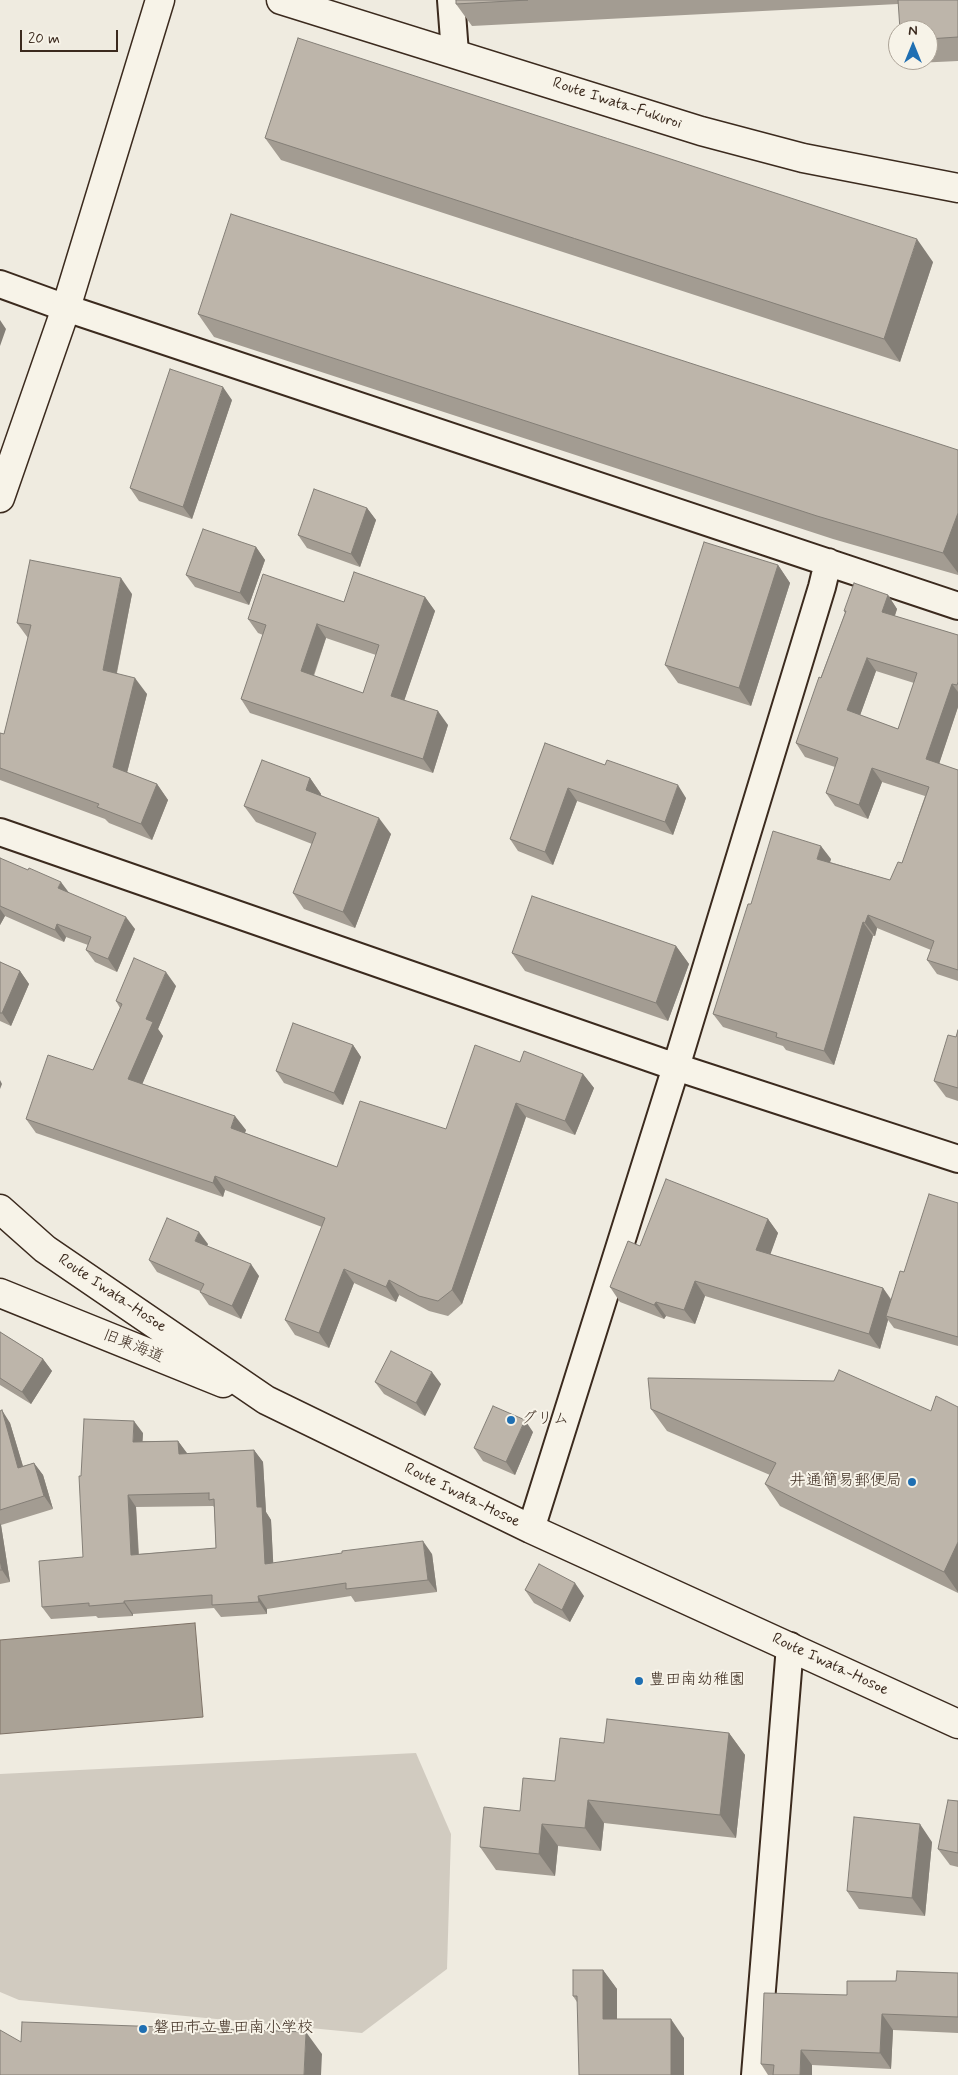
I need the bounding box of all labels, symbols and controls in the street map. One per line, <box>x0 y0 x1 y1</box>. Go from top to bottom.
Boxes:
scale bar <box>22 20 120 52</box>
north arrow <box>888 20 938 70</box>
text: N <box>908 22 918 40</box>
text: 20 m <box>28 29 60 49</box>
street label: Route Iwata-Fukuroi <box>550 74 684 134</box>
street label: Route Iwata-Hosoe <box>54 1251 170 1337</box>
street label: 旧東海道 <box>100 1326 166 1368</box>
place label: グリム <box>521 1410 569 1430</box>
marker: グリム <box>505 1414 517 1426</box>
street label: Route Iwata-Hosoe <box>401 1460 523 1532</box>
place label: 井通簡易郵便局 <box>790 1472 902 1492</box>
marker: 井通簡易郵便局 <box>906 1476 918 1488</box>
street label: Route Iwata-Hosoe <box>768 1630 892 1700</box>
place label: 豊田南幼稚園 <box>649 1671 745 1691</box>
marker: 豊田南幼稚園 <box>633 1675 645 1687</box>
place label: 磐田市立豊田南小学校 <box>153 2019 313 2039</box>
marker: 磐田市立豊田南小学校 <box>137 2023 149 2035</box>

